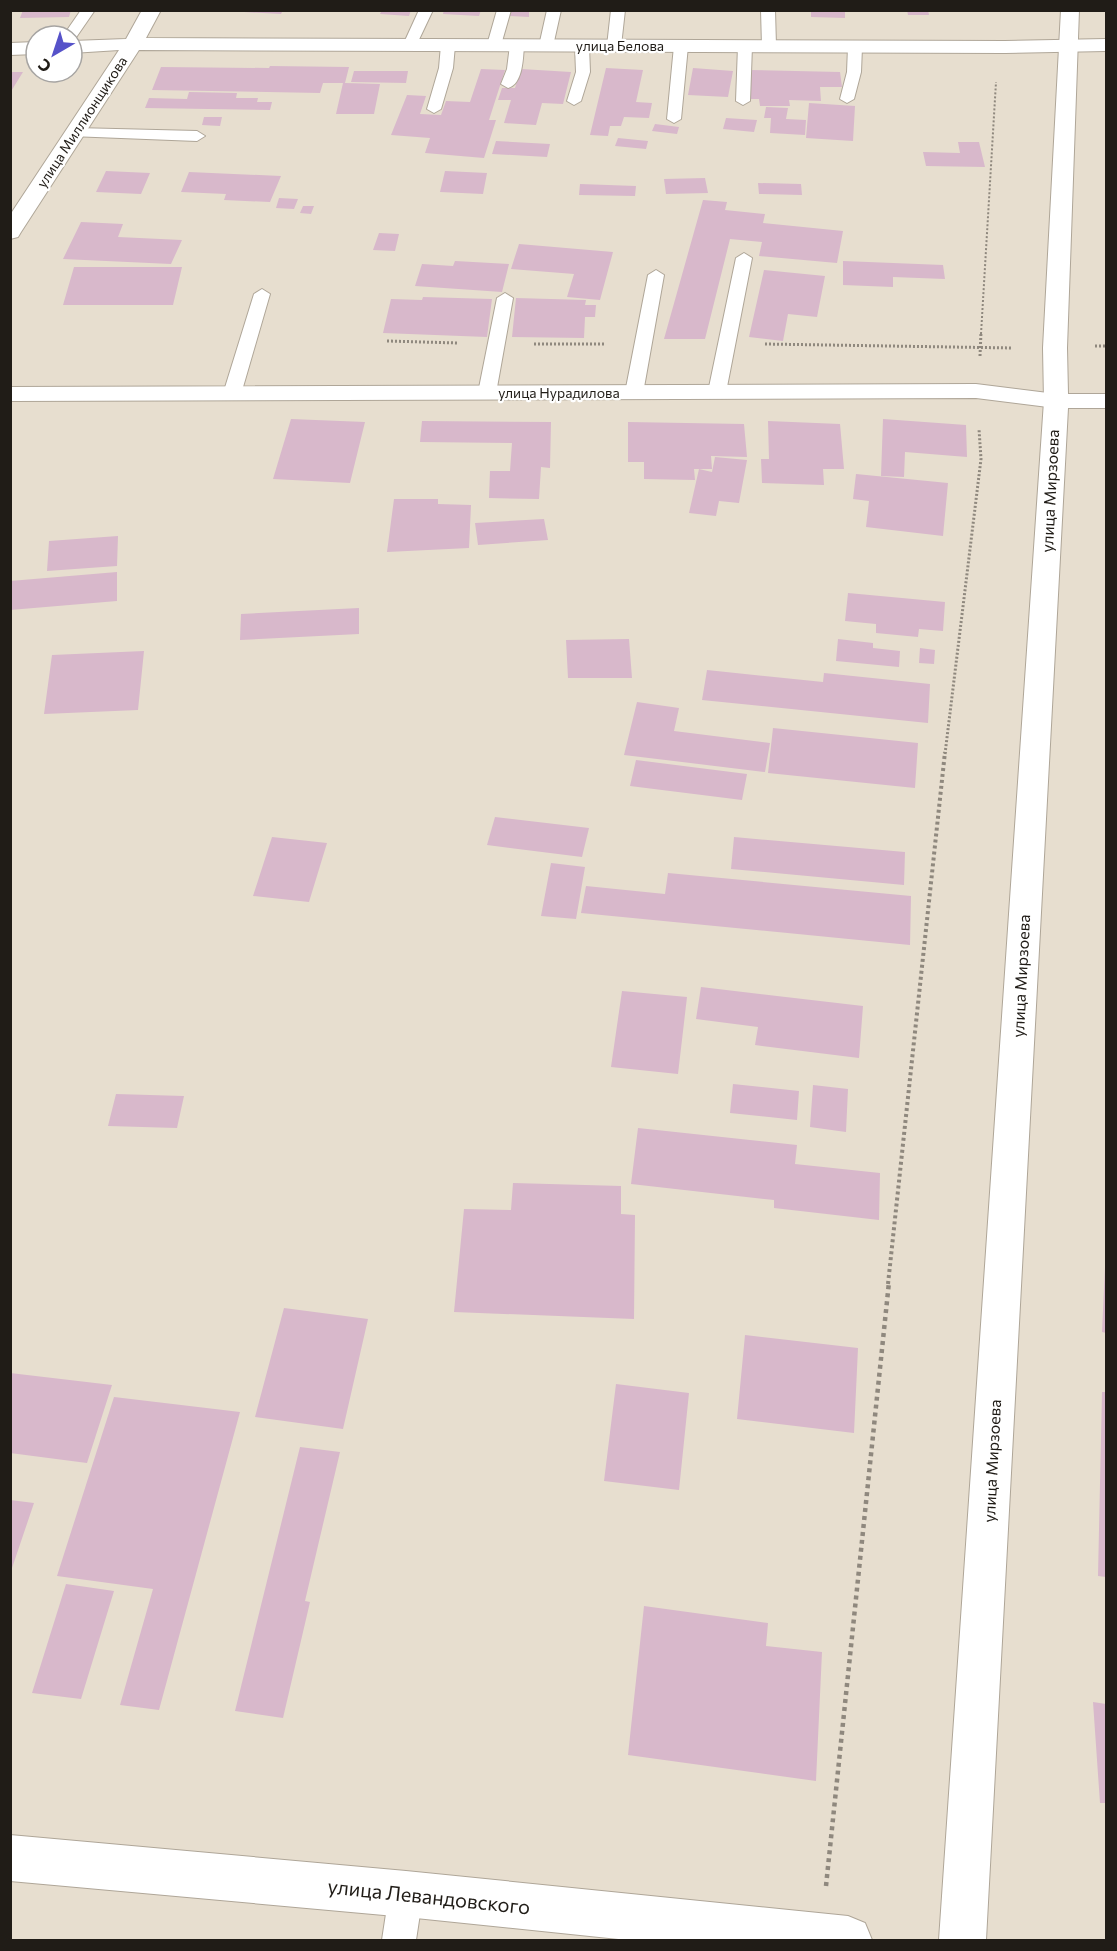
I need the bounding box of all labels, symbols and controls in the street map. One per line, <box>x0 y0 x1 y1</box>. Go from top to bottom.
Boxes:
north arrow <box>24 24 84 84</box>
street label: улица Белова <box>576 37 664 54</box>
street label: улица Миллионщикова <box>33 53 130 191</box>
text: С <box>34 55 54 77</box>
street label: улица Нурадилова <box>498 384 620 401</box>
street label: улица Мирзоева <box>1037 429 1062 553</box>
street label: улица Мирзоева <box>1008 914 1033 1038</box>
street label: улица Мирзоева <box>979 1399 1004 1523</box>
street label: улица Левандовского <box>327 1873 532 1919</box>

